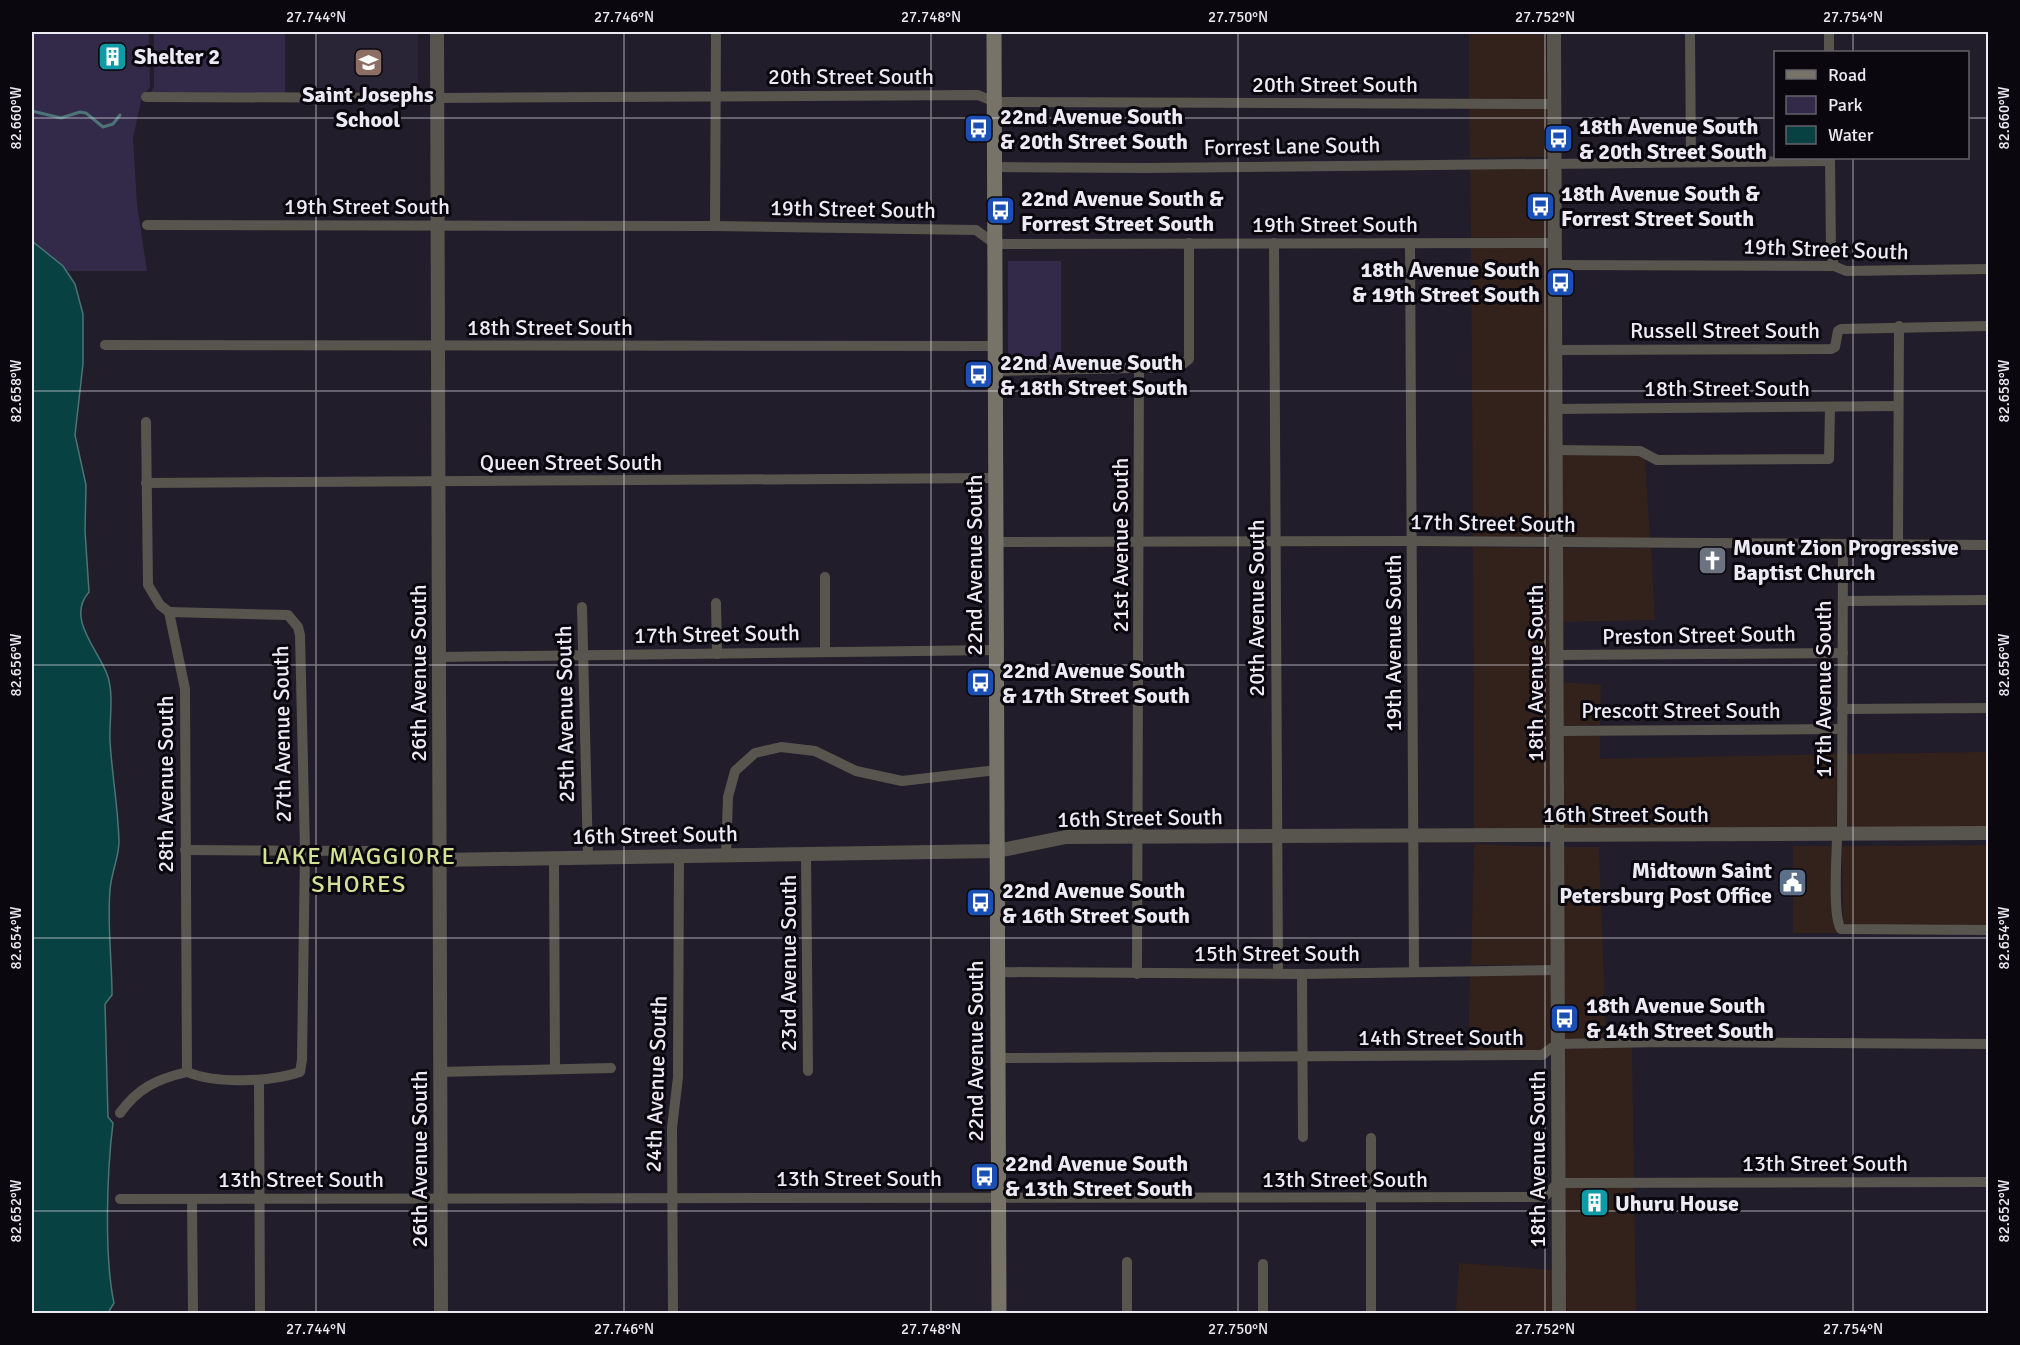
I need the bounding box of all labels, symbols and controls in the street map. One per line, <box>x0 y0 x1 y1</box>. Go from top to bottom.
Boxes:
text: 27.744°N <box>286 8 346 26</box>
text: 27.746°N <box>594 8 654 26</box>
text: 27.748°N <box>901 8 961 26</box>
text: 27.750°N <box>1208 8 1268 26</box>
text: 27.752°N <box>1515 8 1575 26</box>
text: 27.754°N <box>1823 8 1883 26</box>
building icon: Shelter 2 <box>97 40 129 72</box>
place label: Shelter 2 <box>134 43 220 70</box>
school or university icon: Saint Josephs School <box>352 46 384 78</box>
legend <box>1774 51 1969 159</box>
street label: 20th Street South <box>768 63 934 90</box>
text: Road <box>1828 64 1867 86</box>
street label: 20th Street South <box>1252 71 1418 98</box>
place label: Saint Josephs School <box>302 81 434 133</box>
text: 82.660°W <box>7 86 25 149</box>
text: 82.660°W <box>1995 86 2013 149</box>
text: Park <box>1828 94 1863 116</box>
place label: 22nd Avenue South & 20th Street South <box>1000 103 1188 155</box>
bus stop icon: 22nd Avenue South & 20th Street South <box>963 113 995 145</box>
place label: 18th Avenue South & 20th Street South <box>1579 113 1767 165</box>
bus stop icon: 18th Avenue South & 20th Street South <box>1542 123 1574 155</box>
text: Water <box>1828 124 1874 146</box>
street label: Forrest Lane South <box>1203 131 1381 161</box>
place label: 18th Avenue South & Forrest Street South <box>1561 180 1760 232</box>
place label: 22nd Avenue South & Forrest Street South <box>1021 185 1224 237</box>
bus stop icon: 18th Avenue South & Forrest Street South <box>1524 190 1556 222</box>
street label: 19th Street South <box>284 193 450 220</box>
street label: 19th Street South <box>770 194 936 224</box>
bus stop icon: 22nd Avenue South & Forrest Street South <box>984 195 1016 227</box>
street label: 19th Street South <box>1252 211 1418 238</box>
street label: 19th Street South <box>1743 233 1909 265</box>
place label: 18th Avenue South & 19th Street South <box>1352 256 1540 308</box>
bus stop icon: 18th Avenue South & 19th Street South <box>1545 266 1577 298</box>
street label: 18th Street South <box>467 314 633 341</box>
street label: Russell Street South <box>1630 317 1820 344</box>
place label: 22nd Avenue South & 18th Street South <box>1000 349 1188 401</box>
text: 82.658°W <box>7 359 25 422</box>
bus stop icon: 22nd Avenue South & 18th Street South <box>963 359 995 391</box>
text: 82.658°W <box>1995 359 2013 422</box>
street label: 18th Street South <box>1644 375 1810 402</box>
street label: Queen Street South <box>480 449 662 476</box>
street label: 21st Avenue South <box>1107 458 1134 632</box>
street label: 22nd Avenue South <box>961 474 988 656</box>
street label: 17th Street South <box>1410 508 1576 538</box>
street label: 20th Avenue South <box>1243 519 1270 697</box>
place label: Mount Zion Progressive Baptist Church <box>1733 534 1959 586</box>
church icon: Mount Zion Progressive Baptist Church <box>1696 544 1728 576</box>
street label: 19th Avenue South <box>1380 554 1407 732</box>
street label: 26th Avenue South <box>405 584 432 762</box>
street label: 18th Avenue South <box>1522 584 1549 762</box>
street label: 17th Avenue South <box>1810 600 1837 778</box>
street label: 17th Street South <box>634 619 800 649</box>
street label: Preston Street South <box>1602 620 1796 650</box>
street label: 25th Avenue South <box>550 625 580 803</box>
text: 82.656°W <box>7 633 25 696</box>
text: 82.656°W <box>1995 633 2013 696</box>
street label: 27th Avenue South <box>267 645 297 823</box>
place label: 22nd Avenue South & 17th Street South <box>1002 657 1190 709</box>
bus stop icon: 22nd Avenue South & 17th Street South <box>965 667 997 699</box>
street label: 28th Avenue South <box>152 695 179 873</box>
street label: Prescott Street South <box>1581 697 1781 724</box>
street label: 16th Street South <box>1543 801 1709 828</box>
street label: 16th Street South <box>1057 803 1223 833</box>
street label: 16th Street South <box>572 820 738 850</box>
district label: LAKE MAGGIORE SHORES <box>261 841 457 899</box>
place label: Midtown Saint Petersburg Post Office <box>1559 857 1772 909</box>
public building icon: Midtown Saint Petersburg Post Office <box>1777 867 1809 899</box>
street label: 23rd Avenue South <box>775 874 802 1052</box>
place label: 22nd Avenue South & 16th Street South <box>1002 877 1190 929</box>
bus stop icon: 22nd Avenue South & 16th Street South <box>965 887 997 919</box>
text: 82.654°W <box>7 906 25 969</box>
text: 82.654°W <box>1995 906 2013 969</box>
street label: 15th Street South <box>1194 940 1360 967</box>
street label: 22nd Avenue South <box>962 960 989 1142</box>
place label: 18th Avenue South & 14th Street South <box>1586 992 1774 1044</box>
street label: 24th Avenue South <box>639 995 673 1173</box>
bus stop icon: 18th Avenue South & 14th Street South <box>1549 1002 1581 1034</box>
street label: 14th Street South <box>1358 1024 1524 1051</box>
street label: 26th Avenue South <box>406 1070 433 1248</box>
street label: 18th Avenue South <box>1524 1070 1551 1248</box>
place label: 22nd Avenue South & 13th Street South <box>1005 1150 1193 1202</box>
street label: 13th Street South <box>1742 1150 1908 1177</box>
bus stop icon: 22nd Avenue South & 13th Street South <box>968 1160 1000 1192</box>
street label: 13th Street South <box>776 1165 942 1192</box>
street label: 13th Street South <box>218 1166 384 1193</box>
street label: 13th Street South <box>1262 1166 1428 1193</box>
text: 82.652°W <box>7 1179 25 1242</box>
text: 82.652°W <box>1995 1179 2013 1242</box>
building icon: Uhuru House <box>1578 1187 1610 1219</box>
place label: Uhuru House <box>1615 1190 1739 1217</box>
text: 27.744°N <box>286 1320 346 1338</box>
text: 27.746°N <box>594 1320 654 1338</box>
text: 27.748°N <box>901 1320 961 1338</box>
text: 27.750°N <box>1208 1320 1268 1338</box>
text: 27.752°N <box>1515 1320 1575 1338</box>
text: 27.754°N <box>1823 1320 1883 1338</box>

